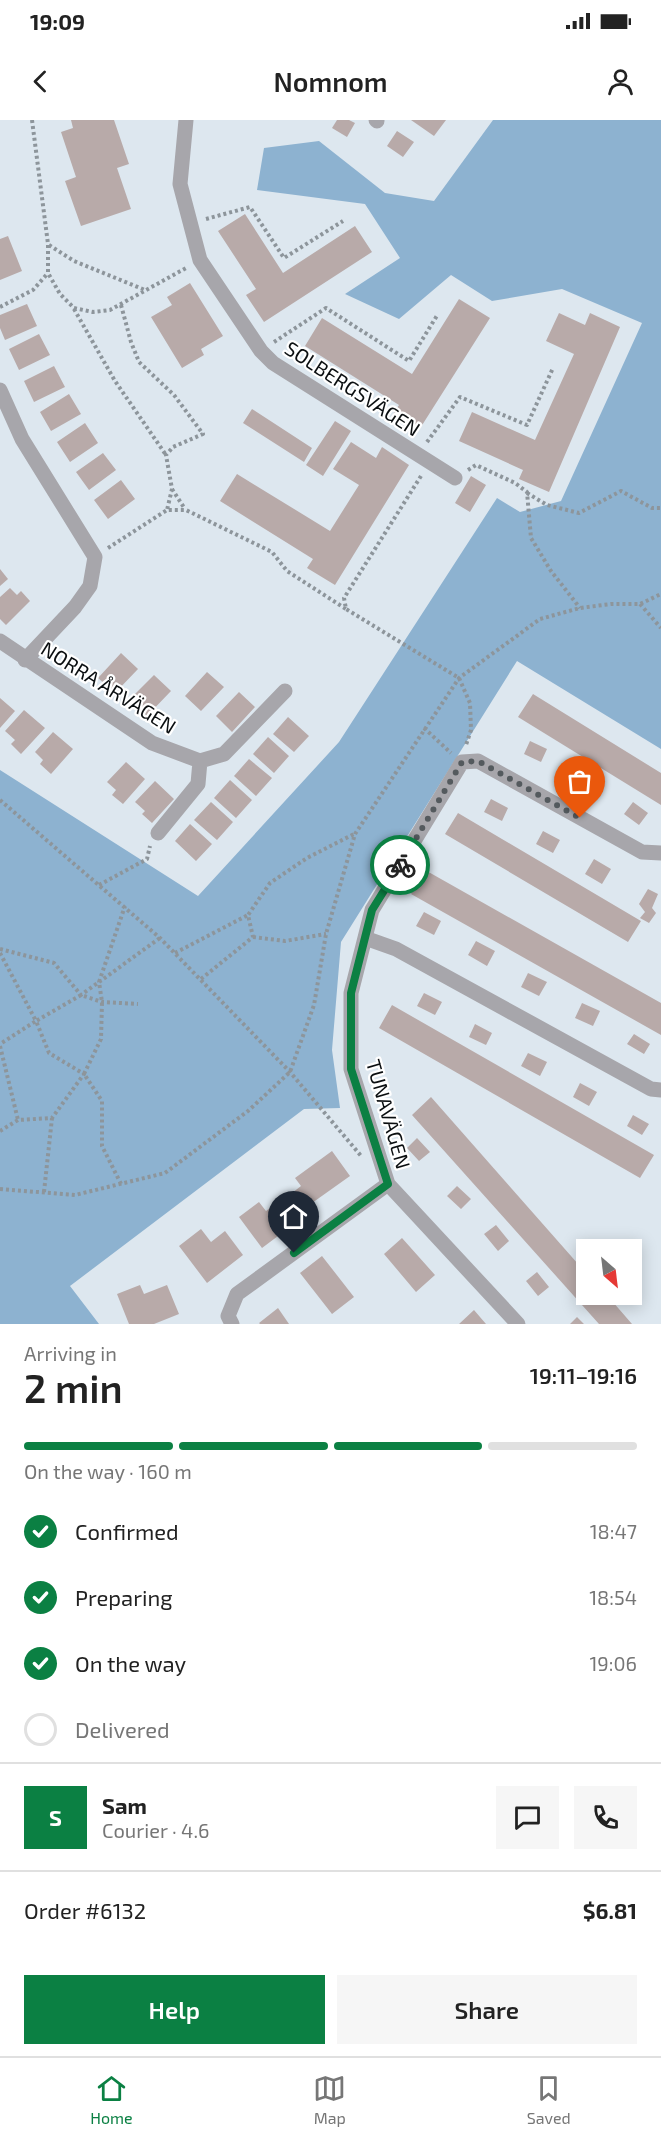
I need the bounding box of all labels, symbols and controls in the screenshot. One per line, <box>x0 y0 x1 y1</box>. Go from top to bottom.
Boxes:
text: 19:09 <box>30 8 85 34</box>
icon: back <box>24 65 57 98</box>
text: Nomnom <box>273 65 388 97</box>
icon: person <box>604 65 637 98</box>
street label: SOLBERGSVÄGEN <box>281 335 425 441</box>
street label: NORRA ÅRVÄGEN <box>37 636 181 738</box>
pin <box>554 756 605 818</box>
icon: bag <box>563 765 596 798</box>
courier <box>370 835 430 895</box>
icon: bike <box>384 849 417 882</box>
street label: TUNAVÄGEN <box>362 1057 416 1171</box>
pin <box>268 1191 319 1253</box>
icon: home <box>277 1200 310 1233</box>
north arrow <box>576 1239 642 1305</box>
map controls <box>576 1239 642 1305</box>
text: Arriving in <box>24 1341 117 1365</box>
text: 19:11–19:16 <box>530 1362 637 1388</box>
text: 2 min <box>24 1364 123 1411</box>
text: On the way · 160 m <box>24 1459 192 1483</box>
icon: check <box>24 1515 57 1548</box>
text: Confirmed <box>75 1518 179 1544</box>
text: 18:47 <box>590 1519 637 1543</box>
icon: check <box>24 1581 57 1614</box>
text: Preparing <box>75 1584 173 1610</box>
text: 18:54 <box>589 1585 637 1609</box>
icon: check <box>24 1647 57 1680</box>
text: On the way <box>75 1650 186 1676</box>
text: 19:06 <box>589 1651 637 1675</box>
text: Delivered <box>75 1716 170 1742</box>
button: chat <box>496 1786 559 1849</box>
button: phone <box>574 1786 637 1849</box>
text: Sam <box>102 1792 147 1818</box>
text: S <box>49 1804 62 1830</box>
text: Courier · 4.6 <box>102 1818 209 1842</box>
text: Order #6132 <box>24 1897 146 1923</box>
text: $6.81 <box>583 1897 637 1923</box>
button: Help <box>24 1975 325 2044</box>
button: Share <box>337 1975 637 2044</box>
tab: Home <box>90 2072 133 2127</box>
tab: Map <box>313 2072 346 2127</box>
tab: Saved <box>527 2072 571 2127</box>

